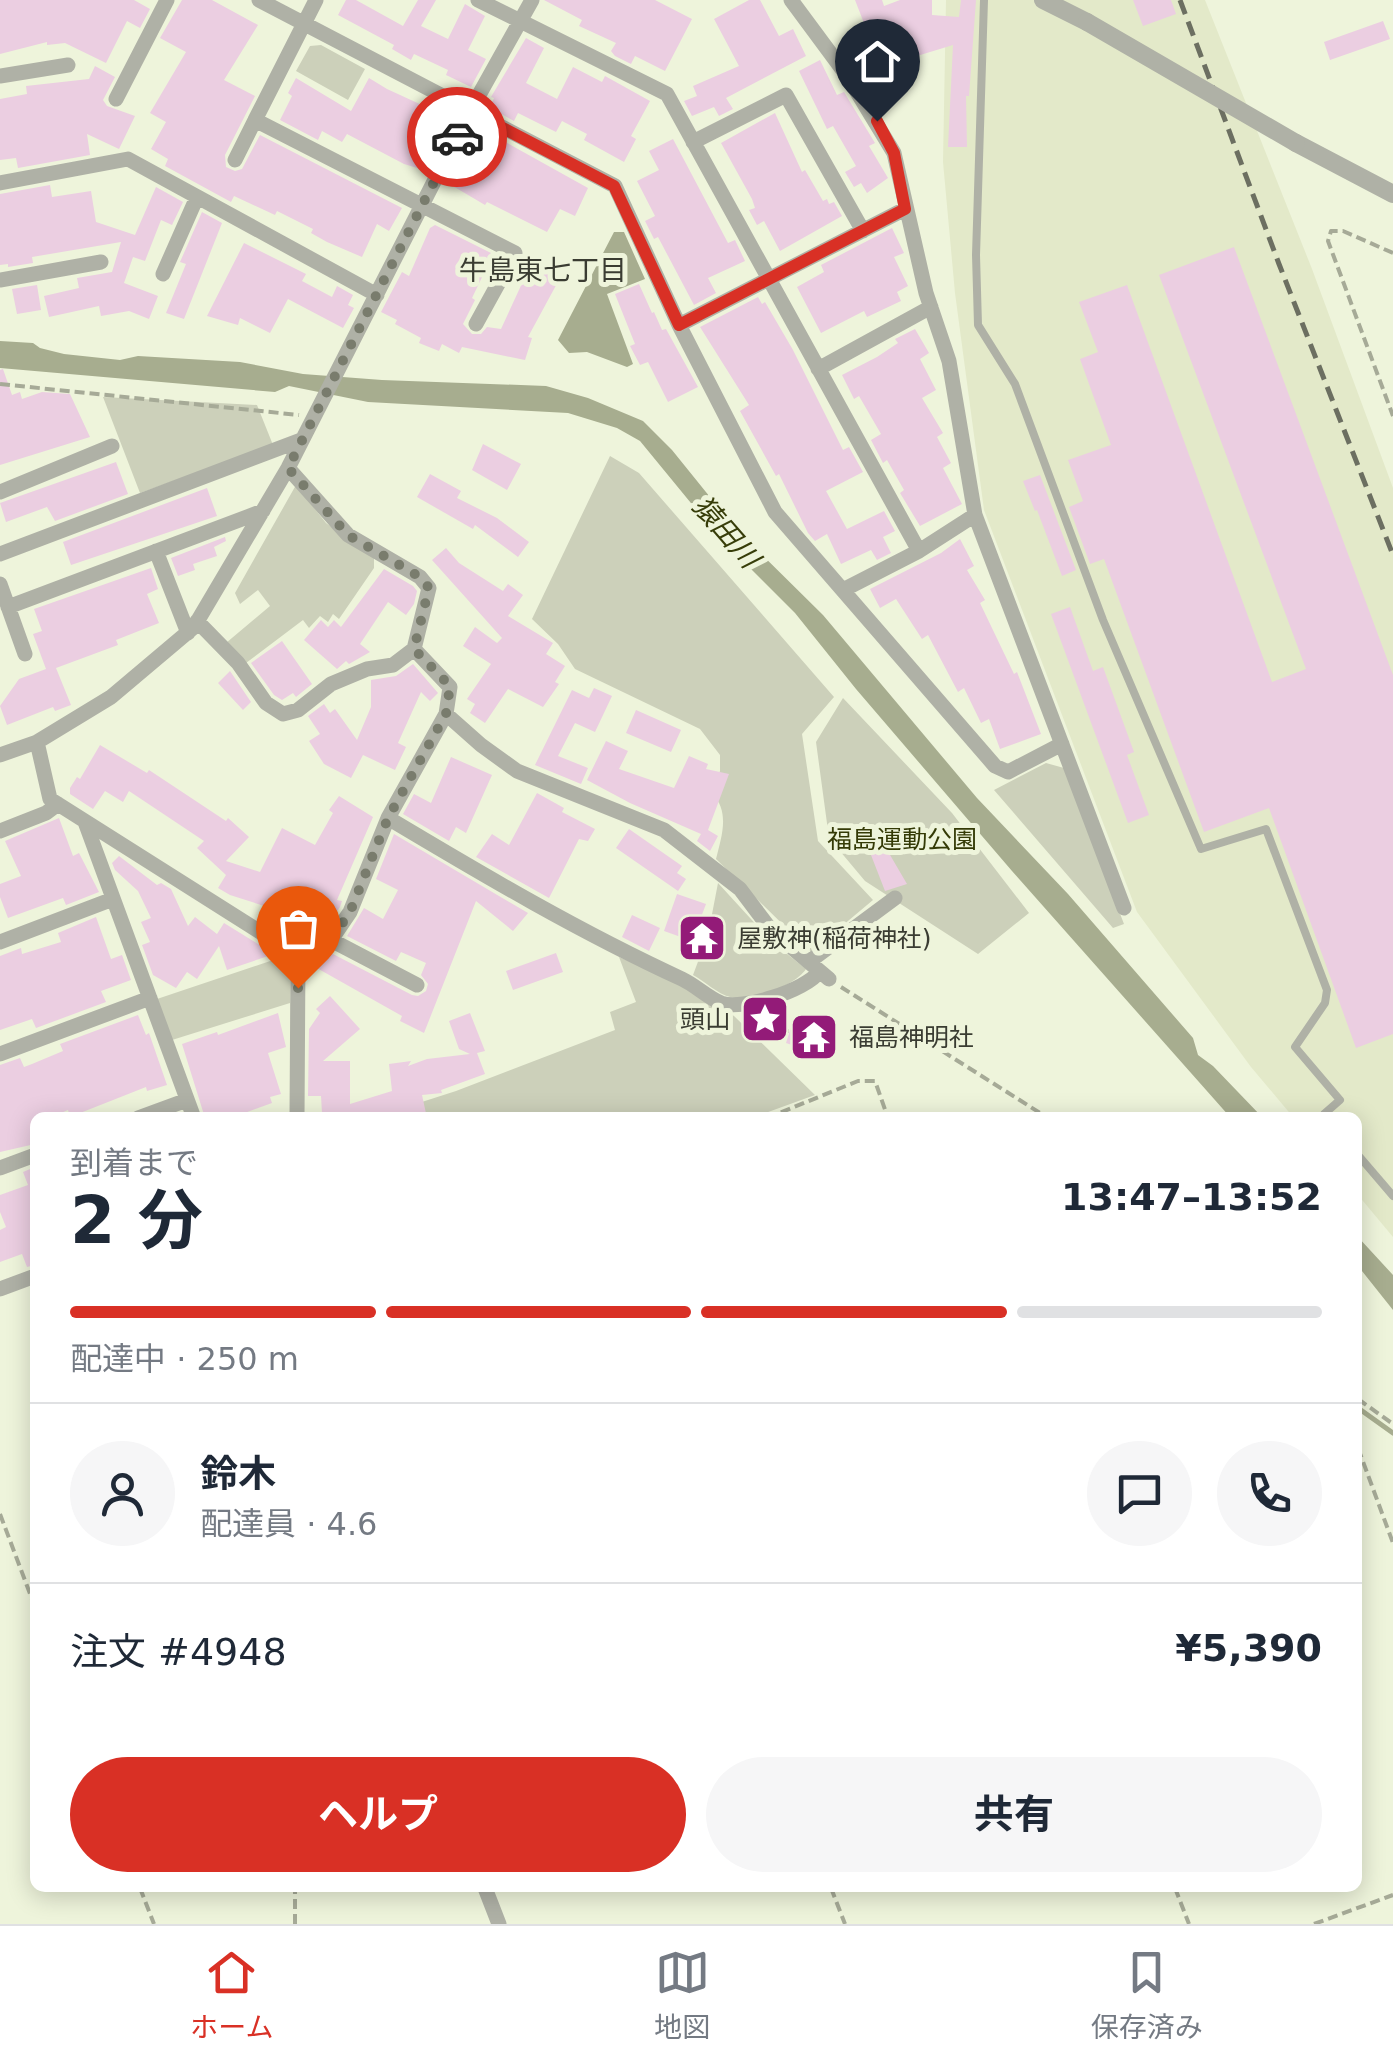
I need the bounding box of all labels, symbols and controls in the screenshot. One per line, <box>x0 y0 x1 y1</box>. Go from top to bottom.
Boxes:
pin <box>835 19 920 122</box>
icon: home <box>850 34 905 89</box>
courier <box>407 87 507 187</box>
icon: car <box>430 110 485 165</box>
district label: 牛島東七丁目 <box>459 254 627 287</box>
water label: 猿田川 <box>686 489 768 577</box>
park label: 福島運動公園 <box>827 825 977 854</box>
pin <box>256 886 341 989</box>
icon: bag <box>271 901 326 956</box>
temple icon: 屋敷神(稲荷神社) <box>676 912 728 964</box>
place label: 屋敷神(稲荷神社) <box>737 924 932 953</box>
place icon: 頭山 <box>739 993 791 1045</box>
place label: 頭山 <box>680 1005 730 1034</box>
temple icon: 福島神明社 <box>788 1011 840 1063</box>
place label: 福島神明社 <box>849 1023 974 1052</box>
text: 到着まで <box>70 1144 198 1182</box>
text: 13:47–13:52 <box>1061 1175 1322 1219</box>
text: 2 分 <box>70 1183 203 1258</box>
text: 配達中 · 250 m <box>70 1340 299 1378</box>
button: person <box>70 1441 175 1546</box>
button: chat <box>1087 1441 1192 1546</box>
button: phone <box>1217 1441 1322 1546</box>
text: 鈴木 <box>200 1452 276 1496</box>
text: 配達員 · 4.6 <box>200 1505 377 1543</box>
text: ¥5,390 <box>1175 1626 1322 1670</box>
text: 注文 #4948 <box>70 1630 287 1674</box>
button: ヘルプ <box>70 1757 686 1872</box>
button: 共有 <box>706 1757 1322 1872</box>
tab: ホーム <box>190 1945 273 2045</box>
tab: 地図 <box>654 1945 710 2045</box>
tab: 保存済み <box>1091 1945 1203 2045</box>

